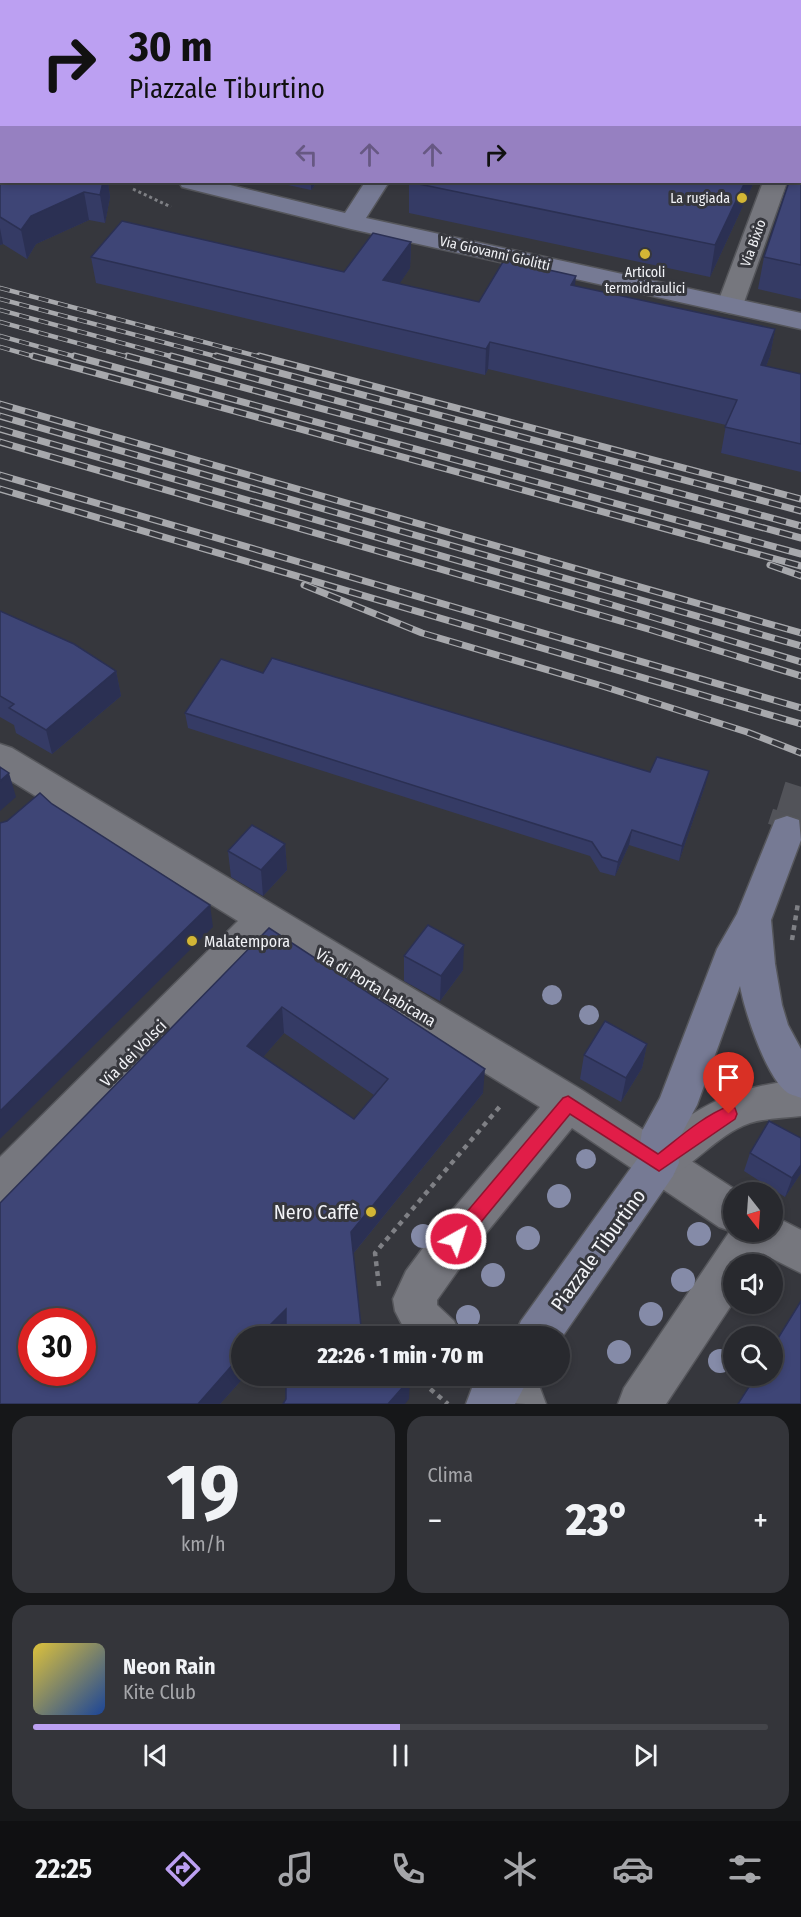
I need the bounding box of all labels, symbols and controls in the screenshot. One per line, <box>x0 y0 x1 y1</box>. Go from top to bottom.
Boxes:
text: 30 m <box>129 22 213 72</box>
icon: right <box>30 24 108 102</box>
text: Piazzale Tiburtino <box>129 73 325 105</box>
icon: left <box>290 138 323 171</box>
icon: ahead <box>353 138 386 171</box>
icon: ahead <box>416 138 449 171</box>
icon: right <box>479 138 512 171</box>
place label: La rugiada <box>670 190 730 207</box>
marker: La rugiada <box>735 191 749 205</box>
street label: Via Bixio <box>737 217 770 269</box>
street label: Via Giovanni Giolitti <box>438 233 552 274</box>
marker: Articoli termoidraulici <box>638 247 652 261</box>
place label: Articoli termoidraulici <box>605 264 685 297</box>
place label: Malatempora <box>204 932 290 951</box>
marker: Malatempora <box>185 934 199 948</box>
street label: Via di Porta Labicana <box>312 944 439 1031</box>
street label: Via dei Volsci <box>96 1016 171 1091</box>
pin <box>703 1052 754 1114</box>
icon: arrive <box>712 1061 745 1094</box>
north arrow <box>723 1182 783 1242</box>
map controls <box>723 1182 783 1386</box>
street label: Piazzale Tiburtino <box>546 1184 650 1316</box>
place label: Nero Caffè <box>274 1200 359 1224</box>
marker: Nero Caffè <box>364 1205 378 1219</box>
position arrow <box>424 1207 488 1271</box>
button: sound <box>723 1254 783 1314</box>
speed limit sign: 30 <box>18 1308 96 1386</box>
button: search <box>723 1326 783 1386</box>
text: 22:26 · 1 min · 70 m <box>317 1342 484 1369</box>
text: 19 <box>167 1446 240 1540</box>
text: Clima <box>428 1463 473 1487</box>
text: 23° <box>566 1493 630 1547</box>
text: − <box>428 1501 442 1541</box>
text: + <box>753 1501 768 1541</box>
text: km/h <box>181 1532 226 1556</box>
text: Neon Rain <box>123 1653 216 1680</box>
text: Kite Club <box>123 1680 196 1704</box>
icon: previous <box>139 1739 172 1772</box>
icon: pause <box>384 1739 417 1772</box>
icon: next <box>629 1739 662 1772</box>
icon: directions <box>162 1848 204 1890</box>
icon: music <box>275 1848 317 1890</box>
icon: phone <box>387 1848 429 1890</box>
icon: climate <box>499 1848 541 1890</box>
icon: car <box>612 1848 654 1890</box>
icon: filters <box>724 1848 766 1890</box>
text: 22:25 <box>35 1853 92 1885</box>

